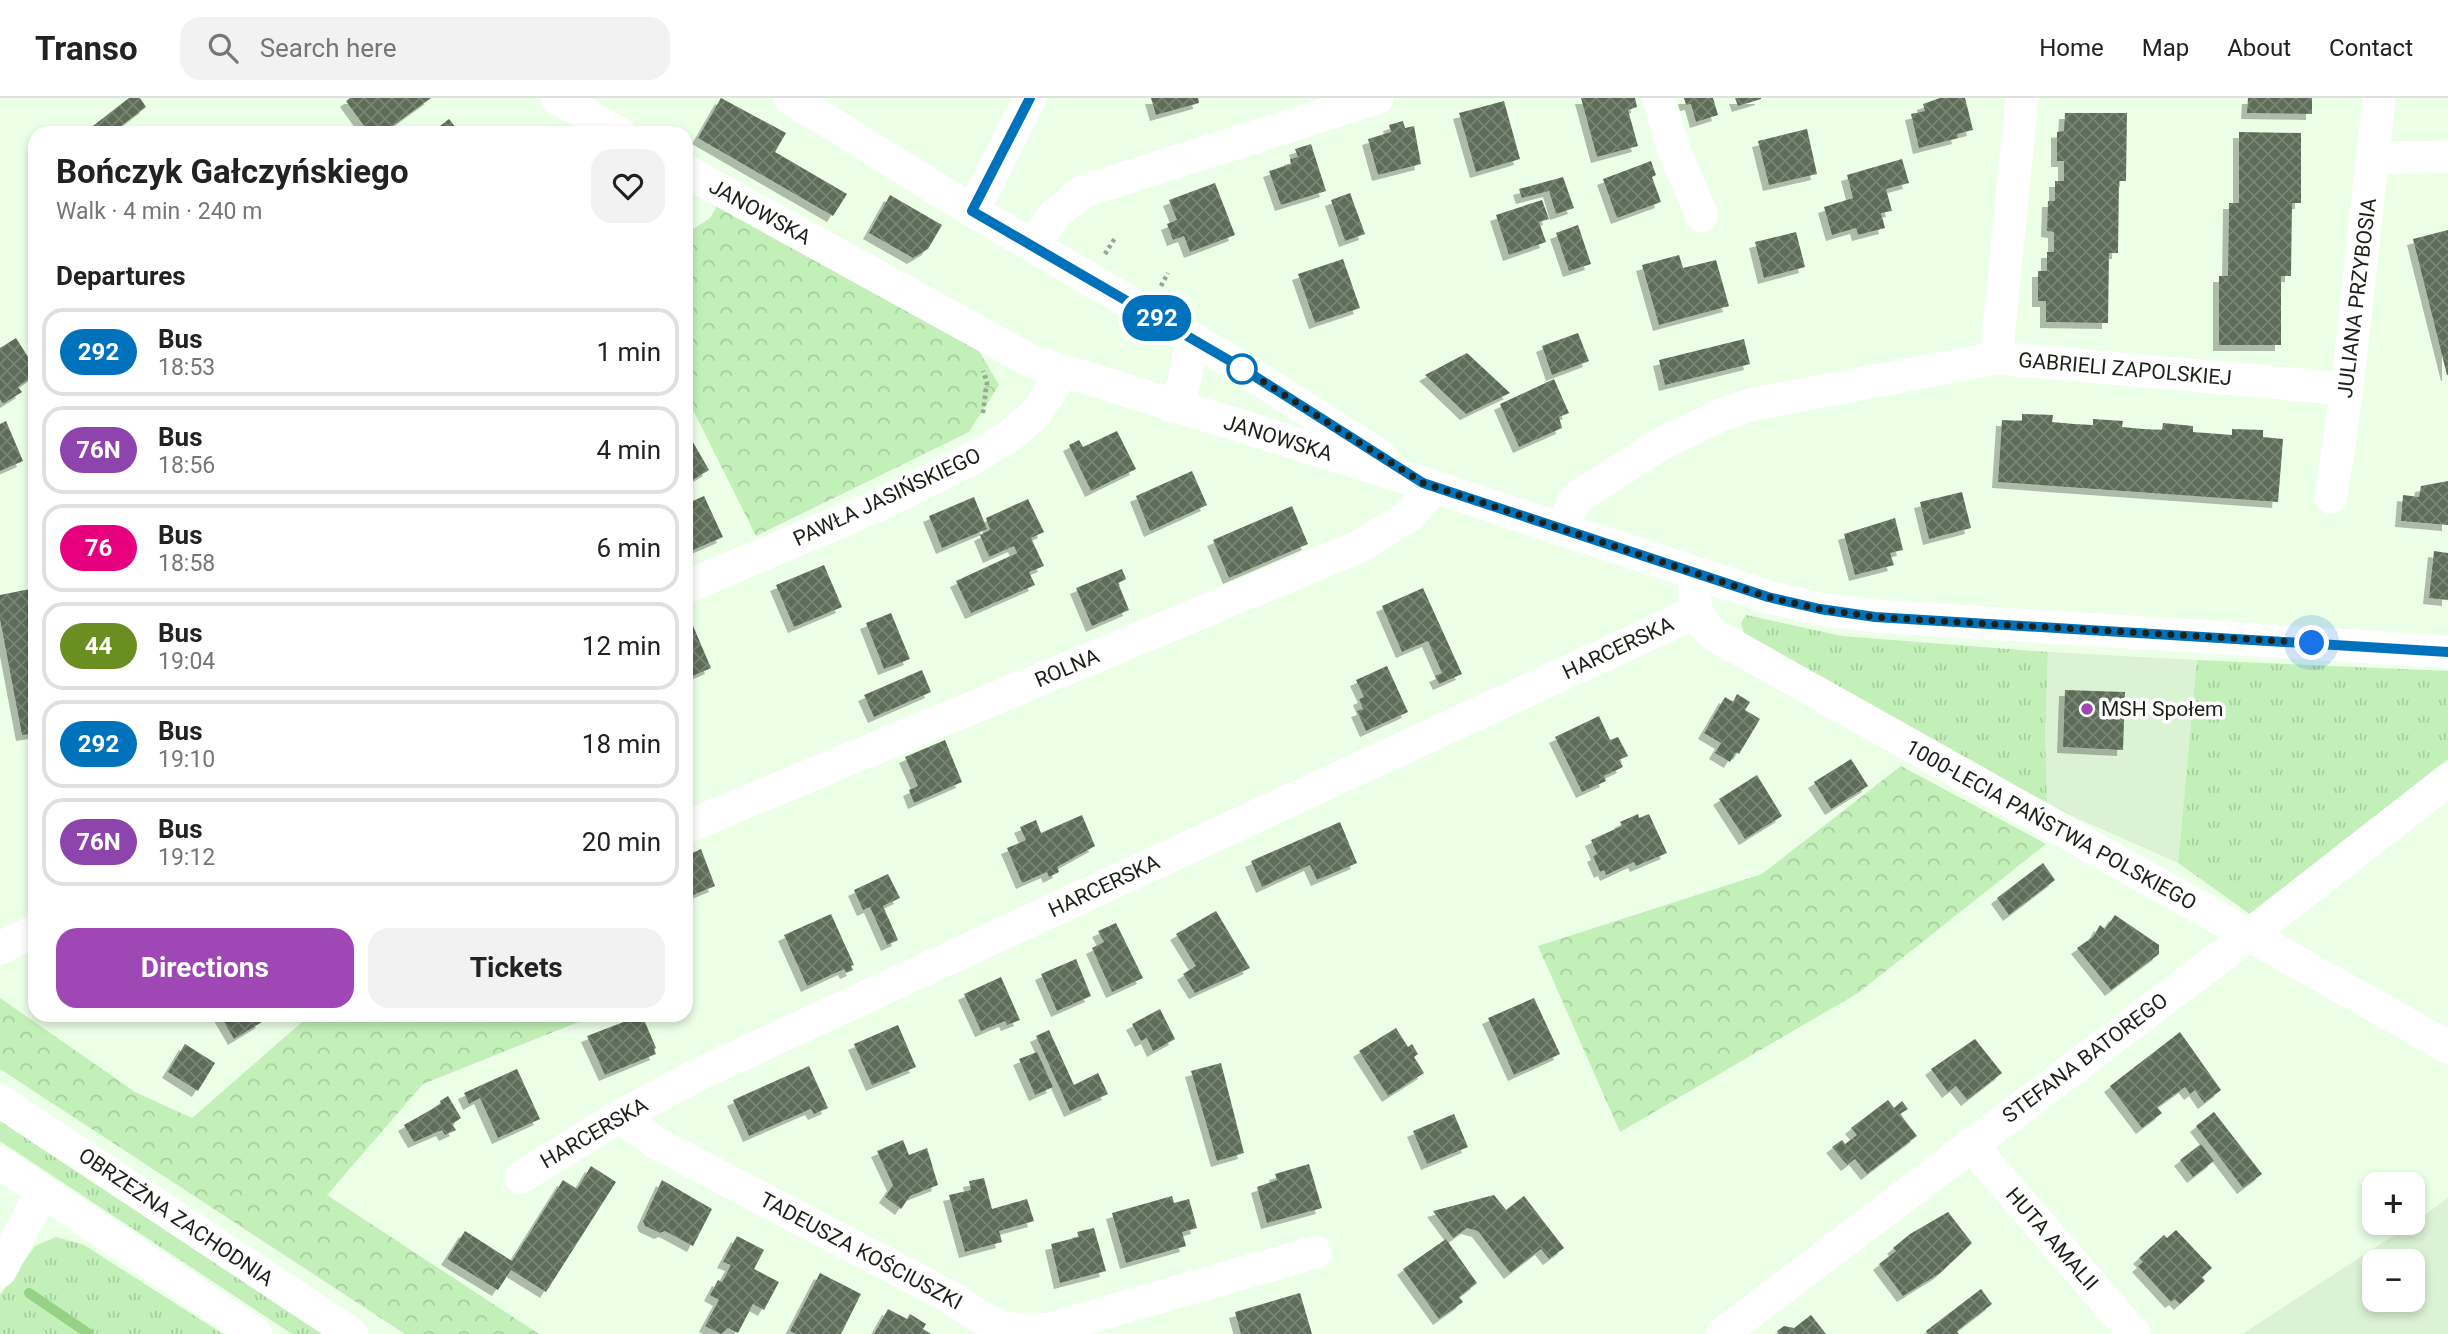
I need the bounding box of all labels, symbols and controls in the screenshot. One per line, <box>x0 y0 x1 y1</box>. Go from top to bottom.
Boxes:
search box <box>180 17 670 80</box>
text: Transo <box>35 29 138 68</box>
icon: search <box>204 29 242 67</box>
text: Search here <box>260 33 396 63</box>
text: Home <box>2039 34 2104 62</box>
text: Map <box>2142 34 2189 62</box>
text: About <box>2227 34 2291 62</box>
text: Contact <box>2329 34 2413 62</box>
button: heart <box>591 149 665 223</box>
text: Bończyk Gałczyńskiego <box>56 152 409 191</box>
street label: JANOWSKA <box>705 174 815 250</box>
street label: JULIANA PRZYBOSIA <box>2333 196 2381 399</box>
text: Walk · 4 min · 240 m <box>56 198 262 225</box>
text: Departures <box>56 261 186 291</box>
line badge: 292 <box>1117 295 1197 341</box>
text: 292 <box>1136 304 1178 332</box>
text: Bus <box>158 324 203 354</box>
text: 1 min <box>596 337 661 367</box>
text: 292 <box>78 338 119 366</box>
street label: GABRIELI ZAPOLSKIEJ <box>2017 348 2233 390</box>
text: 18:53 <box>158 354 215 381</box>
unlabelled marker <box>1227 354 1257 384</box>
street label: JANOWSKA <box>1221 410 1336 466</box>
text: Bus <box>158 422 203 452</box>
text: 4 min <box>596 435 661 465</box>
text: 76N <box>76 436 121 464</box>
street label: PAWŁA JASIŃSKIEGO <box>790 443 984 551</box>
text: 18:56 <box>158 452 215 479</box>
text: Bus <box>158 520 203 550</box>
text: 6 min <box>596 533 661 563</box>
text: 76 <box>85 534 112 562</box>
text: 18:58 <box>158 550 215 577</box>
street label: HARCERSKA <box>1559 612 1678 684</box>
text: Bus <box>158 618 203 648</box>
your location <box>2294 625 2329 660</box>
text: 12 min <box>582 631 661 661</box>
text: 44 <box>85 632 112 660</box>
street label: ROLNA <box>1031 644 1103 692</box>
text: 19:04 <box>158 648 215 675</box>
place label: MSH Społem <box>2101 697 2223 721</box>
marker: MSH Społem <box>2079 701 2095 717</box>
text: Bus <box>158 716 203 746</box>
text: 18 min <box>582 729 661 759</box>
text: 292 <box>78 730 119 758</box>
street label: 1000-LECIA PAŃSTWA POLSKIEGO <box>1902 735 2200 915</box>
text: 19:10 <box>158 746 215 773</box>
text: Bus <box>158 814 203 844</box>
text: 20 min <box>582 827 661 857</box>
text: 76N <box>76 828 121 856</box>
text: 19:12 <box>158 844 215 871</box>
street label: HARCERSKA <box>1045 850 1164 922</box>
button: Directions <box>56 928 354 1008</box>
button: Tickets <box>368 928 665 1008</box>
street label: STEFANA BATOREGO <box>1998 988 2172 1128</box>
street label: HARCERSKA <box>536 1093 652 1173</box>
street label: OBRZEŻNA ZACHODNIA <box>74 1143 278 1291</box>
map controls <box>2362 1172 2425 1312</box>
button: + <box>2362 1172 2425 1235</box>
street label: HUTA AMALII <box>2001 1183 2103 1295</box>
street label: TADEUSZA KOŚCIUSZKI <box>756 1187 966 1315</box>
button: − <box>2362 1249 2425 1312</box>

